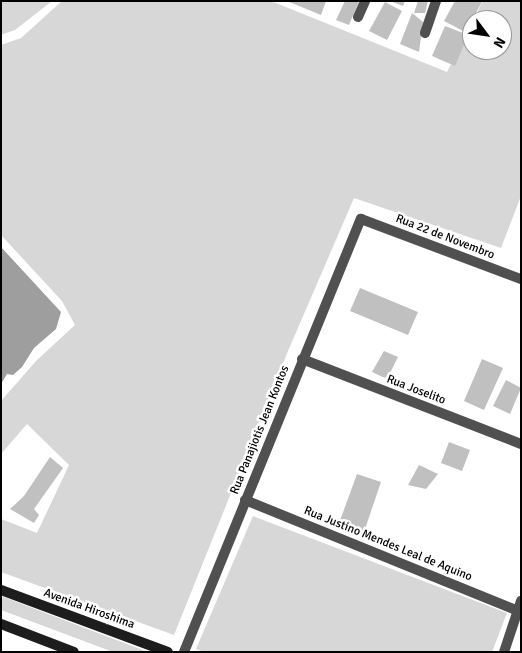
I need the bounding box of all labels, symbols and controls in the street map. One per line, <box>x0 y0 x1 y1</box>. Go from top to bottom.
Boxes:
north arrow <box>462 10 512 60</box>
text: N <box>490 34 509 51</box>
street label: Rua 22 de Novembro <box>394 212 496 262</box>
street label: Rua Panajiotis Jean Kontos <box>228 363 292 497</box>
street label: Rua Joselito <box>384 372 448 408</box>
street label: Rua Justino Mendes Leal de Aquino <box>302 504 474 584</box>
street label: Avenida Hiroshima <box>42 586 136 632</box>

